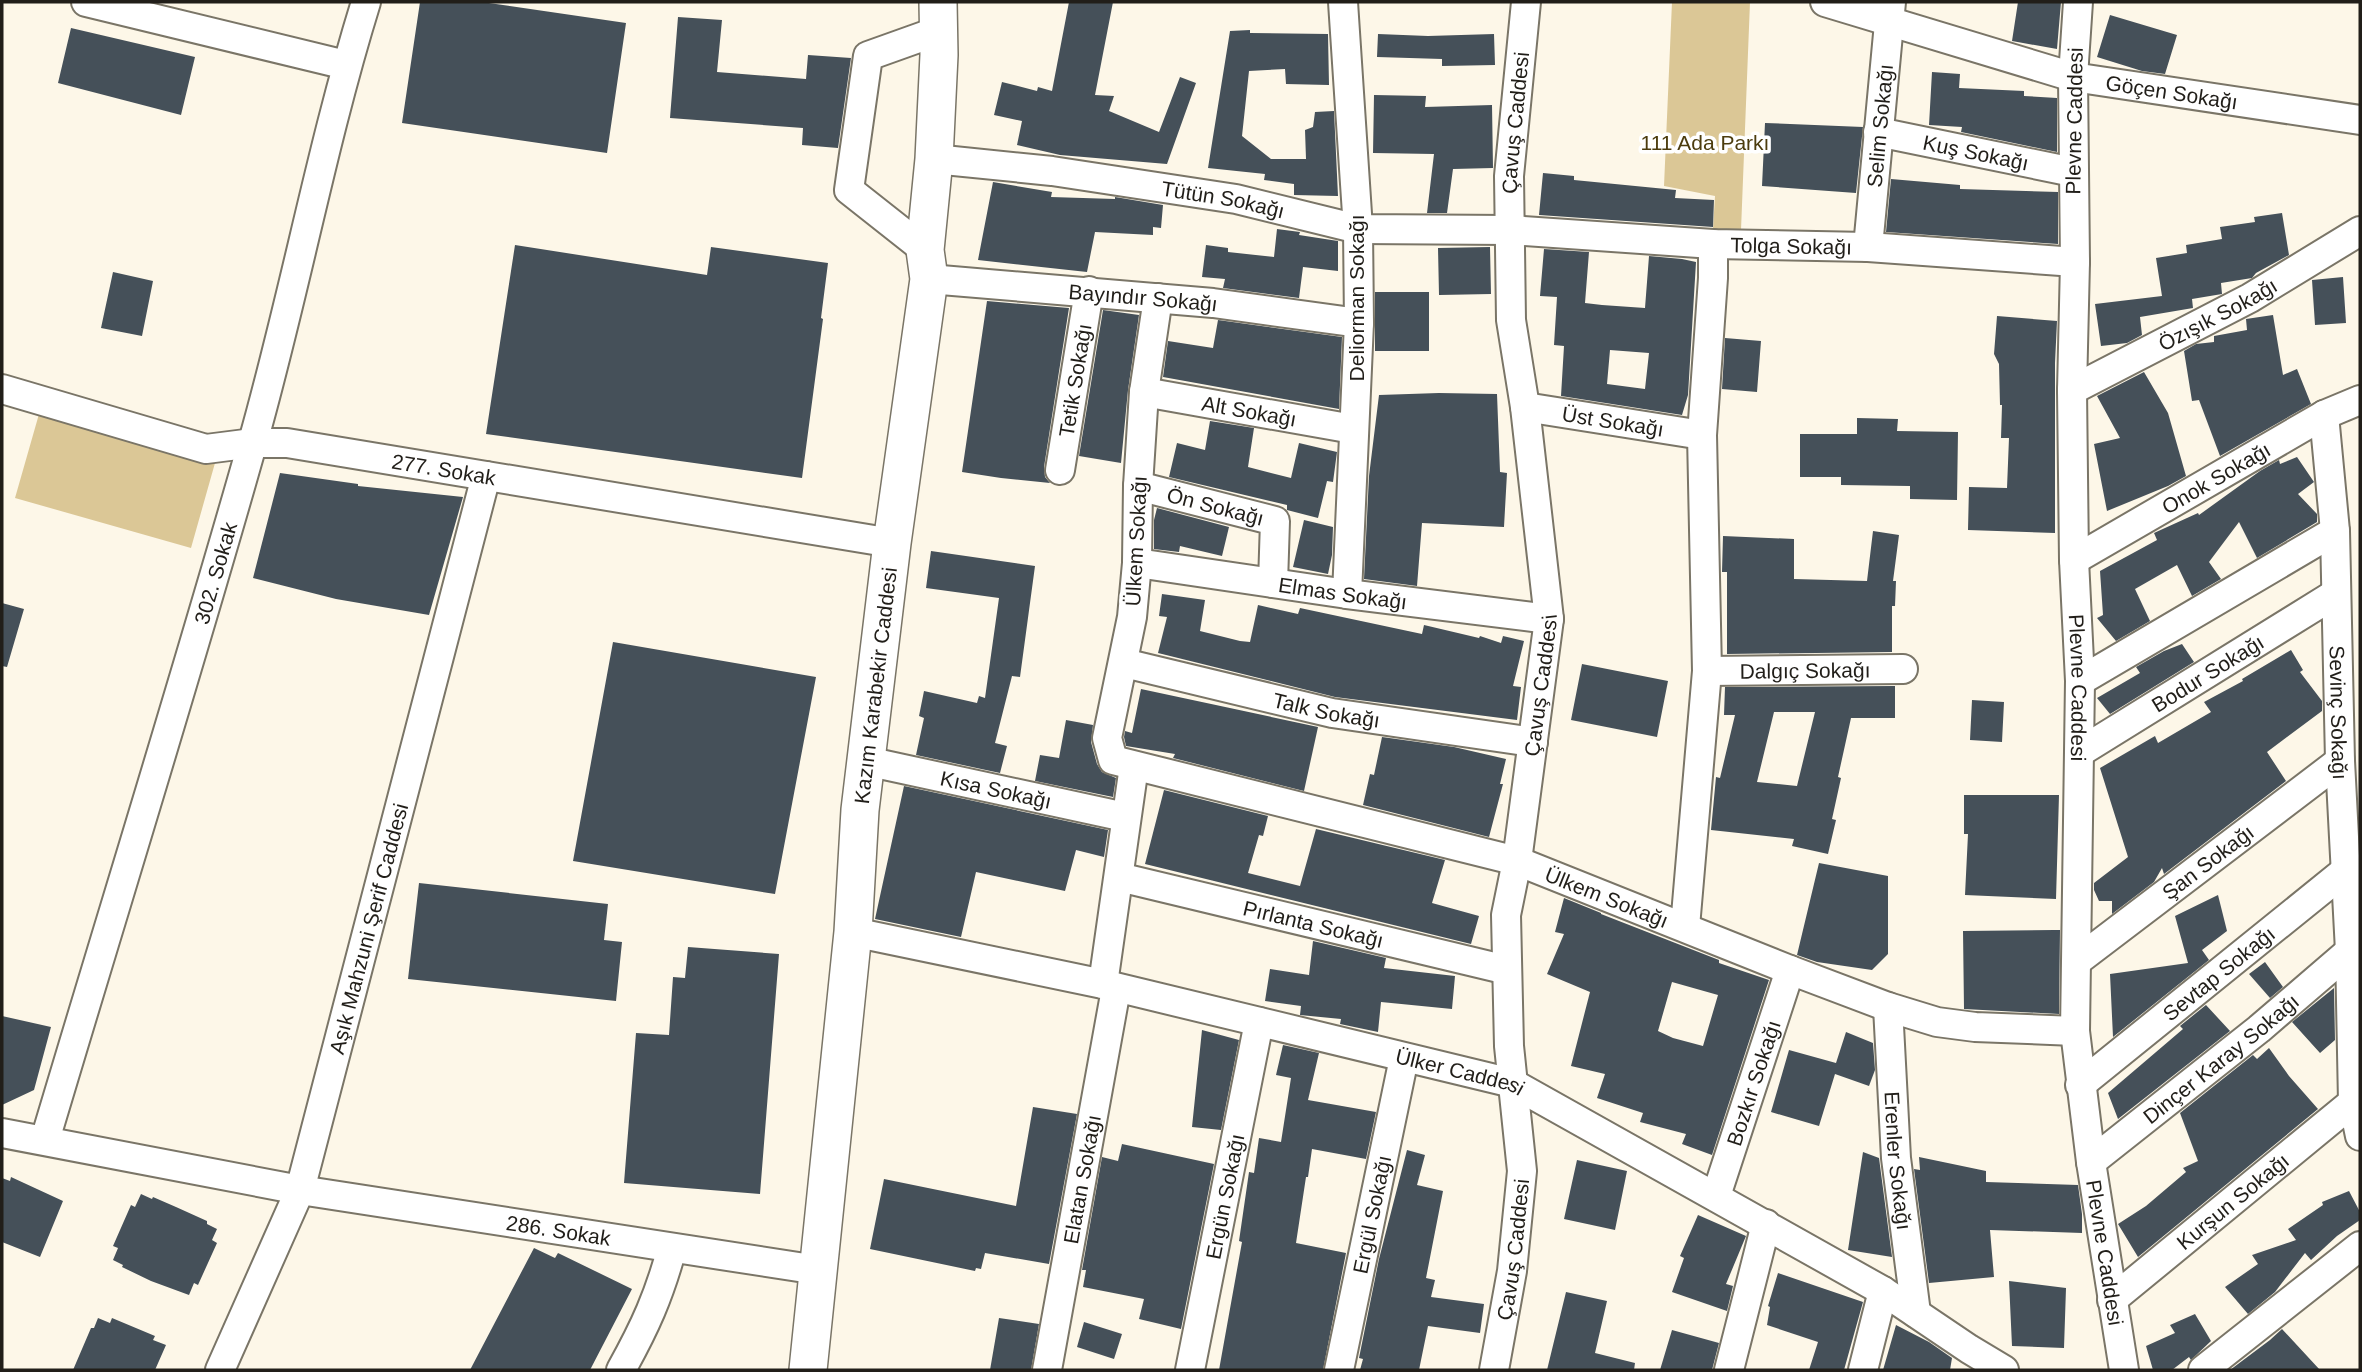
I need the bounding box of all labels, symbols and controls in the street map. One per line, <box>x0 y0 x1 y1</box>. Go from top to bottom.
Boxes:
street label: Plevne Caddesi <box>2061 47 2087 195</box>
street label: Çavuş Caddesi <box>1497 51 1533 194</box>
street label: Selim Sokağı <box>1862 63 1897 188</box>
street label: Göçen Sokağı <box>2104 71 2239 113</box>
street label: Kuş Sokağı <box>1921 130 2031 174</box>
park label: 111 Ada Parkı <box>1641 131 1769 154</box>
street label: Tütün Sokağı <box>1160 176 1287 222</box>
street label: Deliorman Sokağı <box>1345 215 1368 381</box>
street label: Tolga Sokağı <box>1730 233 1852 258</box>
street label: Özışık Sokağı <box>2154 273 2281 355</box>
street label: Bayındır Sokağı <box>1068 279 1219 315</box>
street label: Tetik Sokağı <box>1054 322 1095 439</box>
street label: Alt Sokağı <box>1200 391 1299 430</box>
street label: Üst Sokağı <box>1560 402 1665 440</box>
street label: Onok Sokağı <box>2158 437 2274 518</box>
street label: 277. Sokak <box>390 449 498 489</box>
street label: Ülkem Sokağı <box>1121 475 1151 607</box>
street label: Ön Sokağı <box>1165 482 1266 529</box>
street label: 302. Sokak <box>189 519 241 627</box>
street label: Kazım Karabekir Caddesi <box>849 566 901 805</box>
street label: Elmas Sokağı <box>1277 573 1408 613</box>
street label: Çavuş Caddesi <box>1519 614 1560 758</box>
street label: Plevne Caddesi <box>2065 614 2092 761</box>
street label: Bodur Sokağı <box>2147 630 2268 716</box>
street label: Sevinç Sokağı <box>2326 645 2352 780</box>
street label: Dalgıç Sokağı <box>1739 658 1871 682</box>
street label: Talk Sokağı <box>1271 688 1382 731</box>
street label: Kısa Sokağı <box>938 766 1054 812</box>
street label: Aşık Mahzuni Şerif Caddesi <box>324 801 412 1056</box>
street label: Şan Sokağı <box>2157 820 2258 904</box>
street label: Ülkem Sokağı <box>1542 862 1672 932</box>
street label: Pırlanta Sokağı <box>1241 896 1386 952</box>
street label: Sevtap Sokağı <box>2158 921 2279 1025</box>
street label: Dinçer Karay Sokağı <box>2138 989 2303 1128</box>
street label: Bozkır Sokağı <box>1722 1017 1784 1149</box>
street label: Ülker Caddesi <box>1393 1044 1529 1099</box>
street label: Erenler Sokağı <box>1881 1091 1917 1231</box>
street label: Elatan Sokağı <box>1059 1113 1105 1246</box>
street label: Ergün Sokağı <box>1201 1132 1248 1261</box>
street label: Kurşun Sokağı <box>2172 1148 2293 1254</box>
street label: Ergül Sokağı <box>1348 1153 1395 1276</box>
street label: Çavuş Caddesi <box>1492 1178 1533 1322</box>
street label: Plevne Caddesi <box>2082 1178 2128 1327</box>
street label: 286. Sokak <box>505 1211 613 1249</box>

